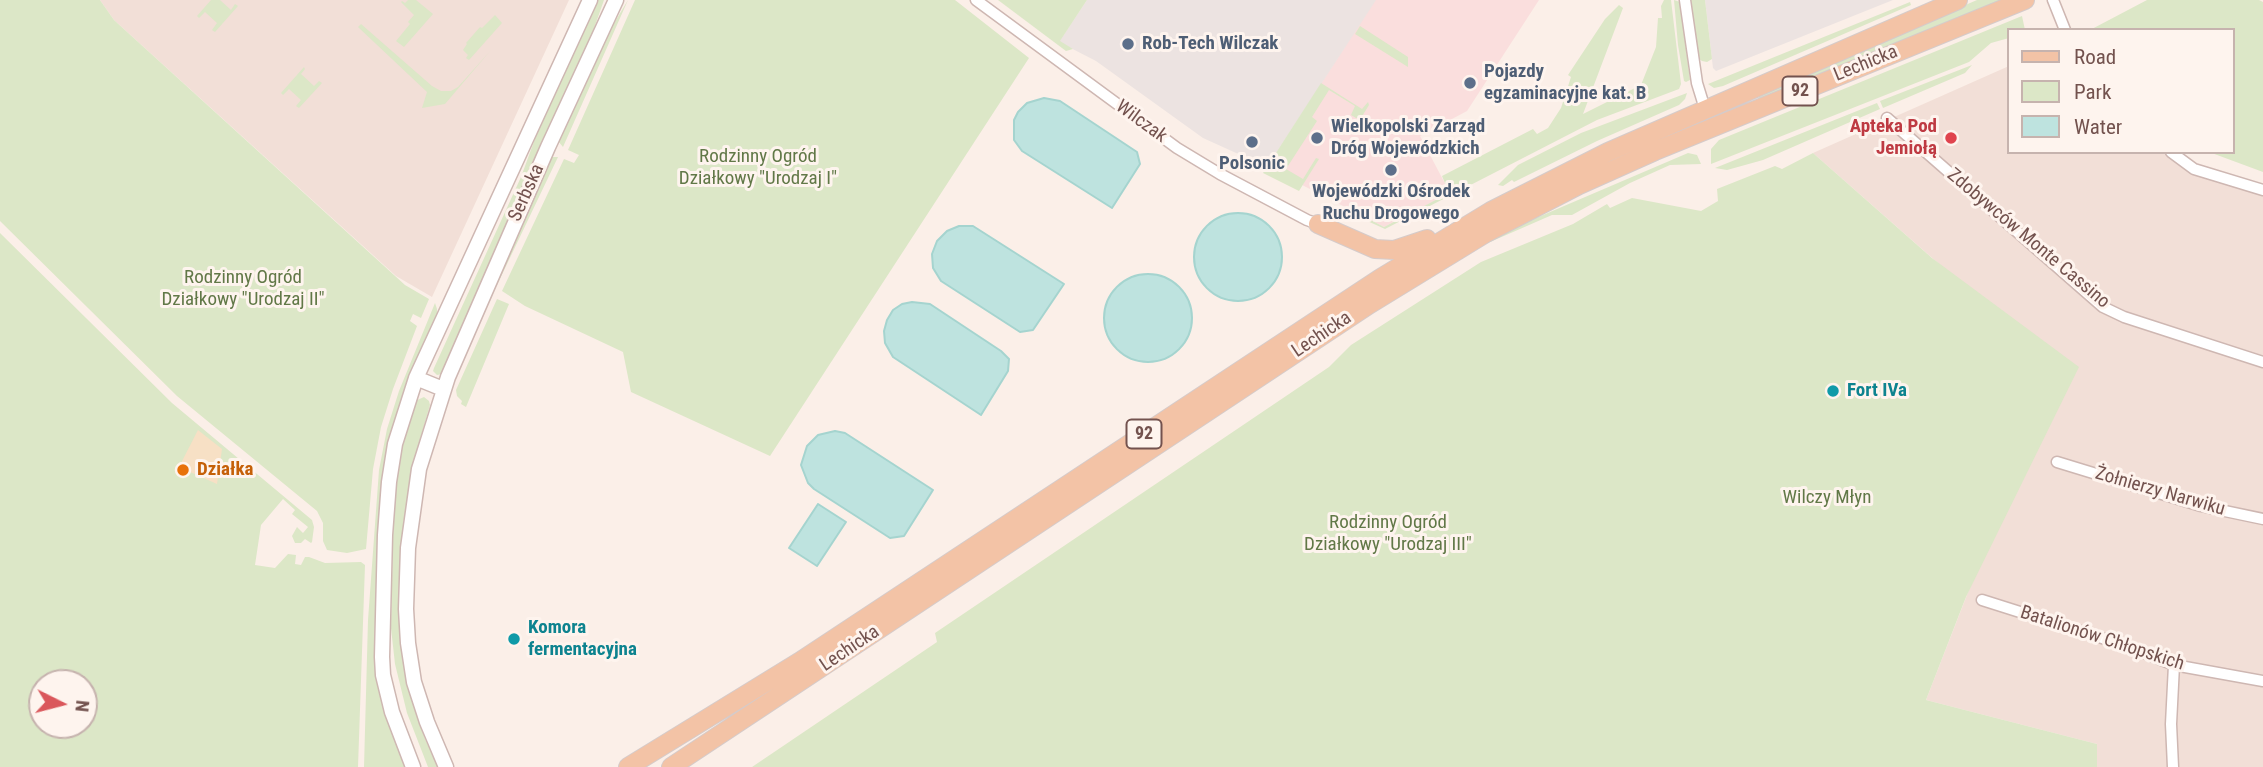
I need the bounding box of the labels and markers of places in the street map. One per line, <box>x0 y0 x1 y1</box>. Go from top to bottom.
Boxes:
place label: Rob-Tech Wilczak <box>1142 33 1278 55</box>
marker: Rob-Tech Wilczak <box>1120 36 1136 52</box>
place label: Pojazdy egzaminacyjne kat. B <box>1484 61 1646 105</box>
marker: Pojazdy egzaminacyjne kat. B <box>1462 75 1478 91</box>
place label: Wielkopolski Zarząd Dróg Wojewódzkich <box>1331 116 1485 160</box>
place label: Apteka Pod Jemiołą <box>1850 116 1937 160</box>
marker: Wielkopolski Zarząd Dróg Wojewódzkich <box>1309 130 1325 146</box>
marker: Apteka Pod Jemiołą <box>1943 130 1959 146</box>
marker: Polsonic <box>1244 134 1260 150</box>
place label: Polsonic <box>1219 153 1285 175</box>
marker: Wojewódzki Ośrodek Ruchu Drogowego <box>1383 162 1399 178</box>
place label: Wojewódzki Ośrodek Ruchu Drogowego <box>1312 181 1470 225</box>
place label: Fort IVa <box>1847 380 1907 402</box>
marker: Fort IVa <box>1825 383 1841 399</box>
place label: Działka <box>197 459 254 481</box>
marker: Działka <box>175 462 191 478</box>
place label: Komora fermentacyjna <box>528 617 637 661</box>
marker: Komora fermentacyjna <box>506 631 522 647</box>

